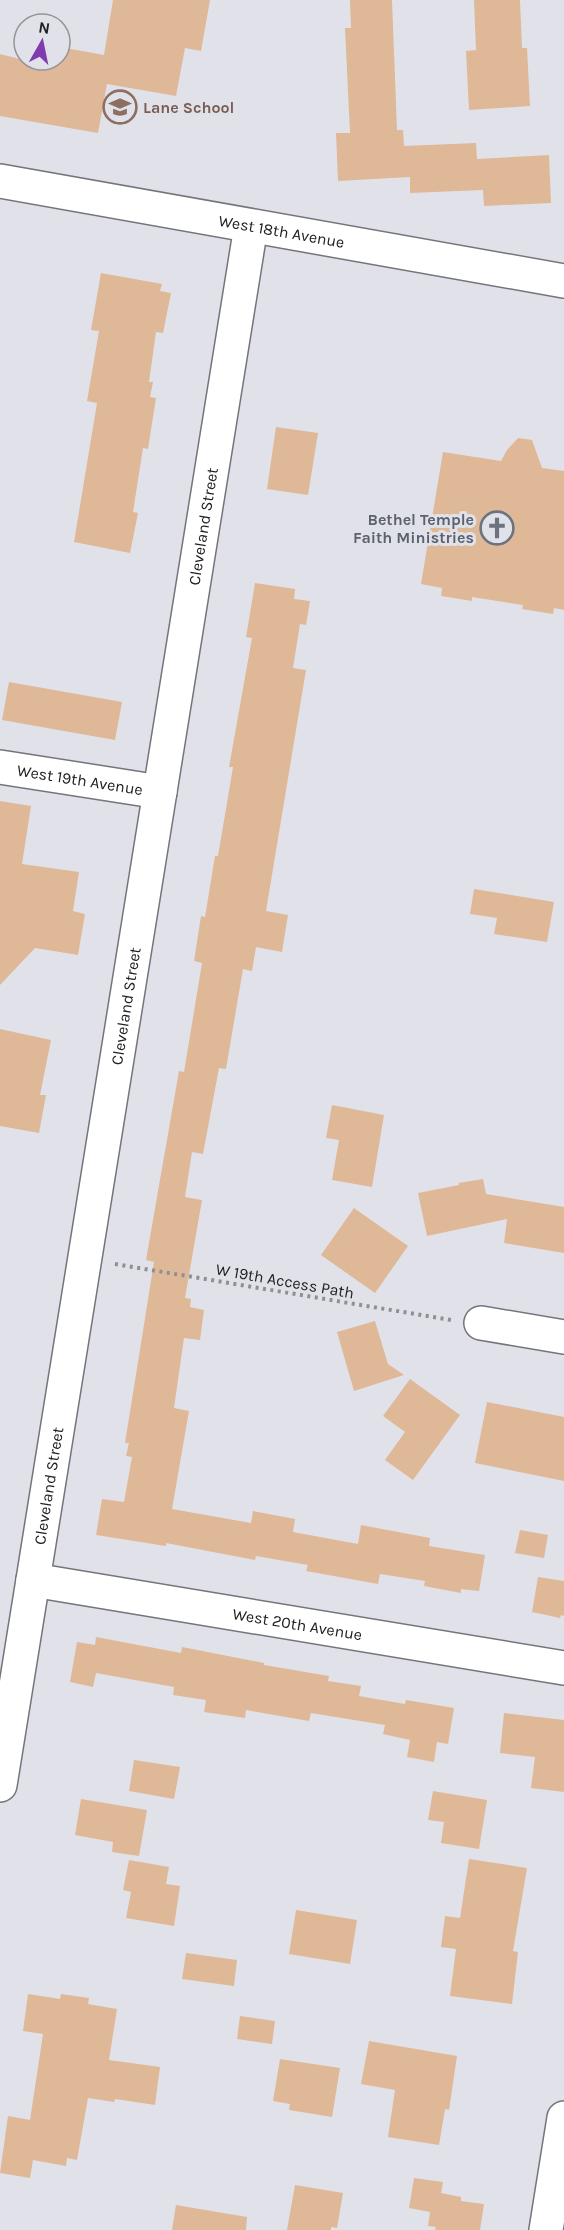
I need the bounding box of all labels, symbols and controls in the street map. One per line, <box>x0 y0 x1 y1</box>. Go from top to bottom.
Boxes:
north arrow <box>12 12 72 72</box>
text: N <box>37 17 51 38</box>
school or university icon: Lane School <box>102 89 138 125</box>
place label: Lane School <box>143 98 234 117</box>
street label: West 18th Avenue <box>217 210 346 251</box>
street label: Cleveland Street <box>184 466 222 586</box>
place label: Bethel Temple Faith Ministries <box>353 510 474 547</box>
church icon: Bethel Temple Faith Ministries <box>479 510 515 546</box>
street label: West 19th Avenue <box>16 760 144 799</box>
street label: Cleveland Street <box>107 946 144 1066</box>
street label: W 19th Access Path <box>214 1259 356 1303</box>
street label: Cleveland Street <box>29 1426 67 1546</box>
street label: West 20th Avenue <box>231 1604 364 1644</box>

